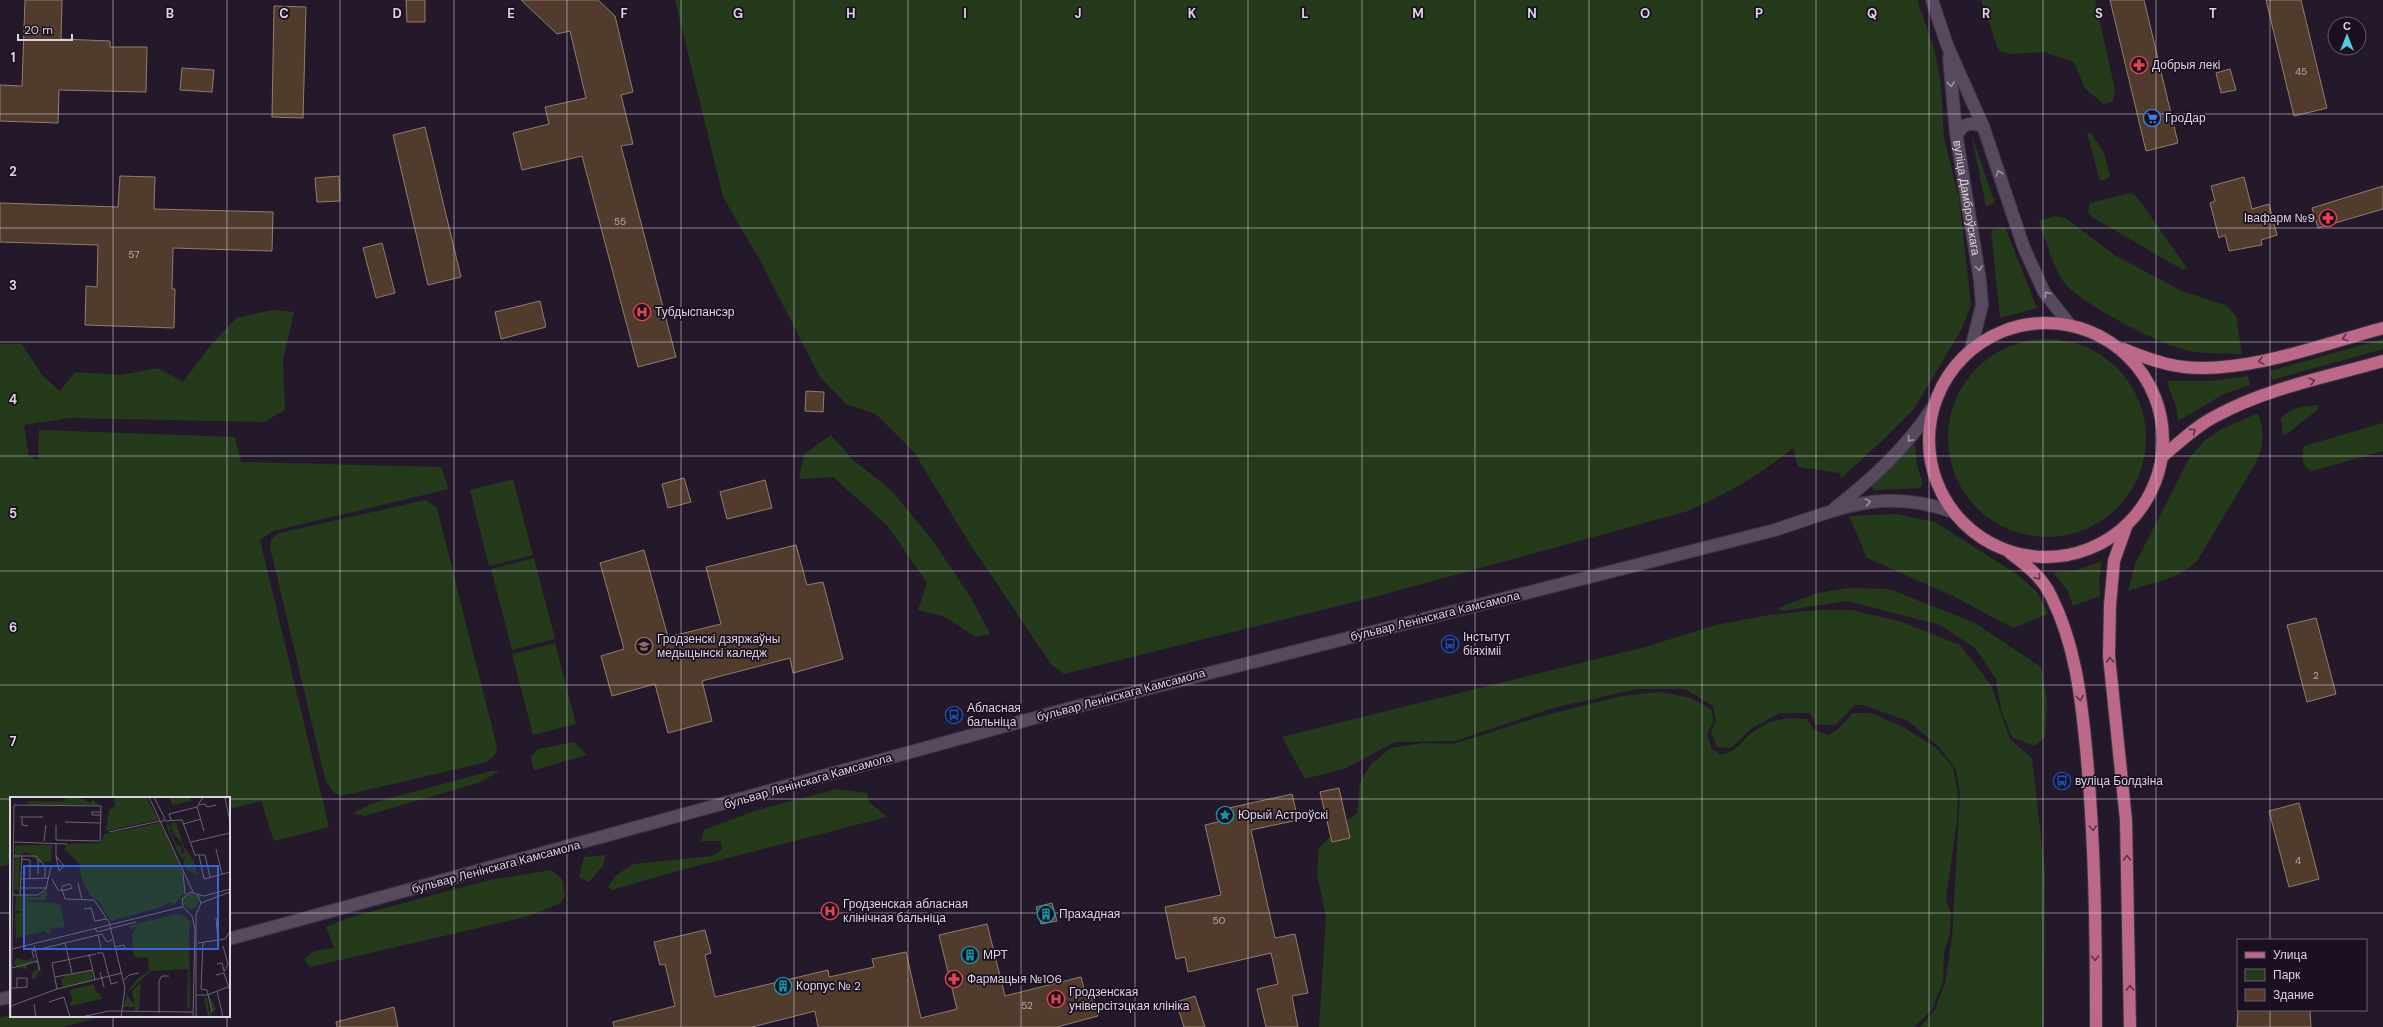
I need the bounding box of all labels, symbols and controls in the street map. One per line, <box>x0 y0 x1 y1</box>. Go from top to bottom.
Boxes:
text: B <box>166 5 174 22</box>
text: C <box>279 5 289 22</box>
text: D <box>392 5 402 22</box>
text: E <box>507 5 515 22</box>
text: F <box>620 5 628 22</box>
text: G <box>733 5 743 22</box>
text: H <box>846 5 856 22</box>
text: I <box>963 5 967 22</box>
text: J <box>1074 5 1082 22</box>
text: K <box>1188 5 1197 22</box>
text: L <box>1301 5 1309 22</box>
text: M <box>1412 5 1424 22</box>
text: N <box>1527 5 1537 22</box>
text: O <box>1640 5 1650 22</box>
text: P <box>1755 5 1763 22</box>
text: Q <box>1867 5 1877 22</box>
text: R <box>1982 5 1990 22</box>
text: S <box>2095 5 2103 22</box>
text: T <box>2209 5 2217 22</box>
scale bar <box>18 16 72 42</box>
north arrow <box>2327 16 2367 56</box>
text: С <box>2343 19 2351 33</box>
text: 20 m <box>24 22 53 38</box>
text: 1 <box>11 49 15 66</box>
pharmacy icon: Добрыя лекі <box>2129 55 2149 75</box>
place label: Добрыя лекі <box>2152 57 2220 73</box>
house number: 45 <box>2295 65 2307 78</box>
one-way arrow <box>1947 81 1956 87</box>
supermarket icon: ГроДар <box>2142 108 2162 128</box>
place label: ГроДар <box>2165 110 2206 126</box>
street label: вуліца Дамброўскага <box>1949 139 1984 257</box>
text: 2 <box>9 163 17 180</box>
one-way arrow <box>1995 170 2004 177</box>
pharmacy icon: Івафарм №9 <box>2318 208 2338 228</box>
place label: Івафарм №9 <box>2244 210 2315 226</box>
house number: 55 <box>614 215 626 228</box>
house number: 57 <box>128 248 140 261</box>
one-way arrow <box>1974 265 1983 271</box>
text: 3 <box>9 277 17 294</box>
one-way arrow <box>2044 291 2051 298</box>
hospital icon: Тубдыспансэр <box>632 302 652 322</box>
place label: Тубдыспансэр <box>655 304 735 320</box>
one-way arrow <box>2342 333 2349 342</box>
one-way arrow <box>2257 356 2264 365</box>
one-way arrow <box>2308 377 2315 386</box>
text: 4 <box>9 391 17 408</box>
one-way arrow <box>2188 429 2195 436</box>
one-way arrow <box>1908 434 1915 442</box>
one-way arrow <box>1865 498 1871 507</box>
text: 5 <box>9 505 17 522</box>
one-way arrow <box>2034 573 2041 580</box>
street label: бульвар Ленінскага Камсамола <box>1349 587 1522 645</box>
text: 6 <box>9 619 17 636</box>
place label: Інстытут біяхіміі <box>1463 629 1511 659</box>
place label: Гродзенскі дзяржаўны медыцынскі каледж <box>657 631 780 661</box>
bus stop icon: Інстытут біяхіміі <box>1440 634 1460 654</box>
school or university icon: Гродзенскі дзяржаўны медыцынскі каледж <box>634 636 654 656</box>
one-way arrow <box>2105 657 2114 663</box>
street label: бульвар Ленінскага Камсамола <box>1035 665 1207 725</box>
house number: 2 <box>2313 669 2319 682</box>
one-way arrow <box>2076 695 2085 701</box>
place label: Абласная бальніца <box>967 700 1021 730</box>
bus stop icon: Абласная бальніца <box>944 705 964 725</box>
text: 7 <box>10 733 17 750</box>
street label: бульвар Ленінскага Камсамола <box>722 749 894 813</box>
bus stop icon: вуліца Болдзіна <box>2052 771 2072 791</box>
place label: вуліца Болдзіна <box>2075 773 2163 789</box>
inset map <box>10 797 230 1017</box>
place icon: Юрый Астроўскі <box>1215 805 1235 825</box>
place label: Юрый Астроўскі <box>1238 807 1328 823</box>
one-way arrow <box>2088 825 2097 831</box>
street label: бульвар Ленінскага Камсамола <box>410 837 582 897</box>
house number: 4 <box>2295 854 2301 867</box>
one-way arrow <box>2123 855 2131 861</box>
place label: Гродзенская абласная клінічная бальніца <box>843 896 968 926</box>
hospital icon: Гродзенская абласная клінічная бальніца <box>820 901 840 921</box>
building icon: Прахадная <box>1036 904 1056 924</box>
place label: Прахадная <box>1059 906 1120 922</box>
house number: 50 <box>1213 914 1226 927</box>
legend <box>2237 939 2367 1011</box>
building icon: МРТ <box>960 945 980 965</box>
place label: МРТ <box>983 947 1008 963</box>
text: Улица <box>2273 947 2307 963</box>
one-way arrow <box>2091 955 2099 961</box>
text: Парк <box>2273 967 2301 983</box>
pharmacy icon: Фармацыя №106 <box>944 969 964 989</box>
place label: Фармацыя №106 <box>967 971 1062 987</box>
building icon: Корпус № 2 <box>773 976 793 996</box>
place label: Корпус № 2 <box>796 978 861 994</box>
place label: Гродзенская універсітэцкая клініка <box>1069 984 1190 1014</box>
one-way arrow <box>2126 985 2134 991</box>
text: Здание <box>2273 987 2314 1003</box>
hospital icon: Гродзенская універсітэцкая клініка <box>1046 989 1066 1009</box>
house number: 52 <box>1021 999 1033 1012</box>

